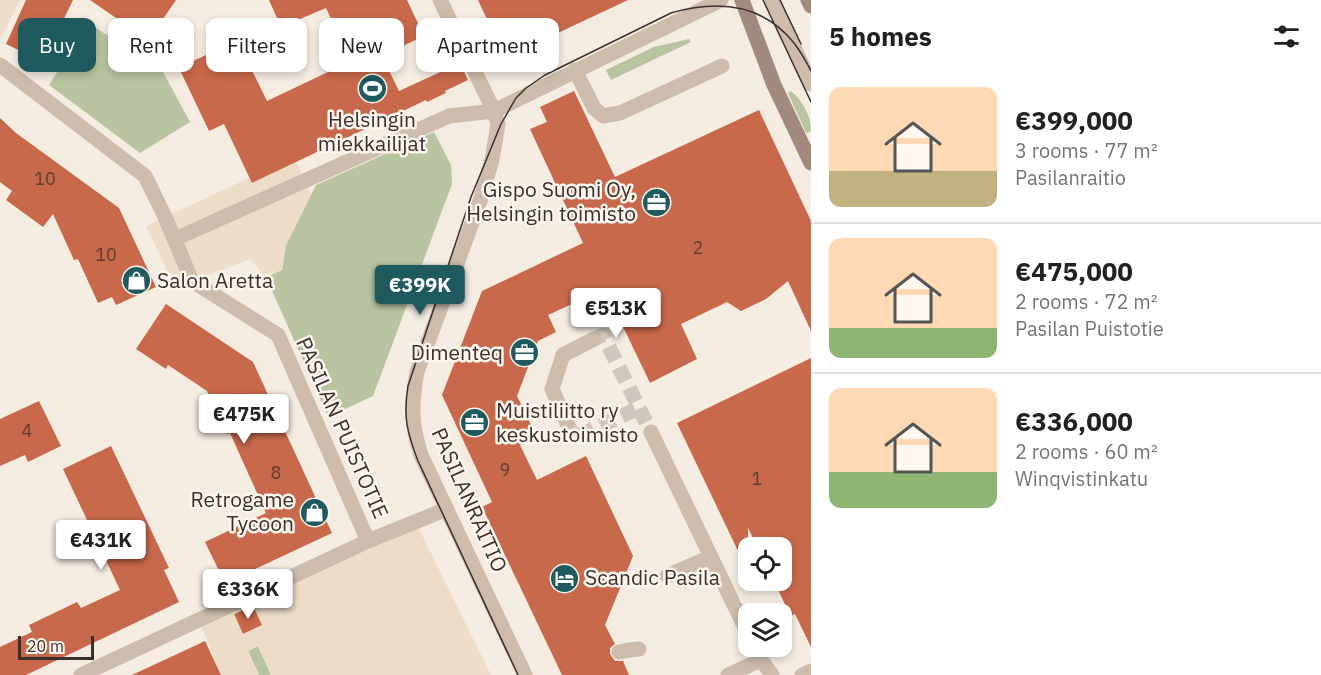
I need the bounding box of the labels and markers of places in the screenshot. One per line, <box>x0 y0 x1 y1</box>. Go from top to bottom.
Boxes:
sports icon: Helsingin miekkailijat <box>356 73 388 105</box>
place label: Helsingin miekkailijat <box>318 105 426 157</box>
place label: Gispo Suomi Oy, Helsingin toimisto <box>466 175 636 227</box>
office icon: Gispo Suomi Oy, Helsingin toimisto <box>641 186 673 218</box>
shop icon: Salon Aretta <box>120 265 152 297</box>
pin: €399K <box>378 265 462 316</box>
place label: Salon Aretta <box>157 266 273 294</box>
pin: €513K <box>574 288 658 339</box>
office icon: Dimenteq <box>508 337 540 369</box>
place label: Dimenteq <box>411 338 503 366</box>
pin: €475K <box>202 394 286 445</box>
place label: Muistiliitto ry keskustoimisto <box>496 396 638 448</box>
office icon: Muistiliitto ry keskustoimisto <box>459 407 491 439</box>
place label: Retrogame Tycoon <box>191 485 294 537</box>
shop icon: Retrogame Tycoon <box>299 496 331 528</box>
pin: €431K <box>59 520 143 571</box>
hotel icon: Scandic Pasila <box>548 562 580 594</box>
place label: Scandic Pasila <box>585 563 720 591</box>
pin: €336K <box>206 569 290 620</box>

